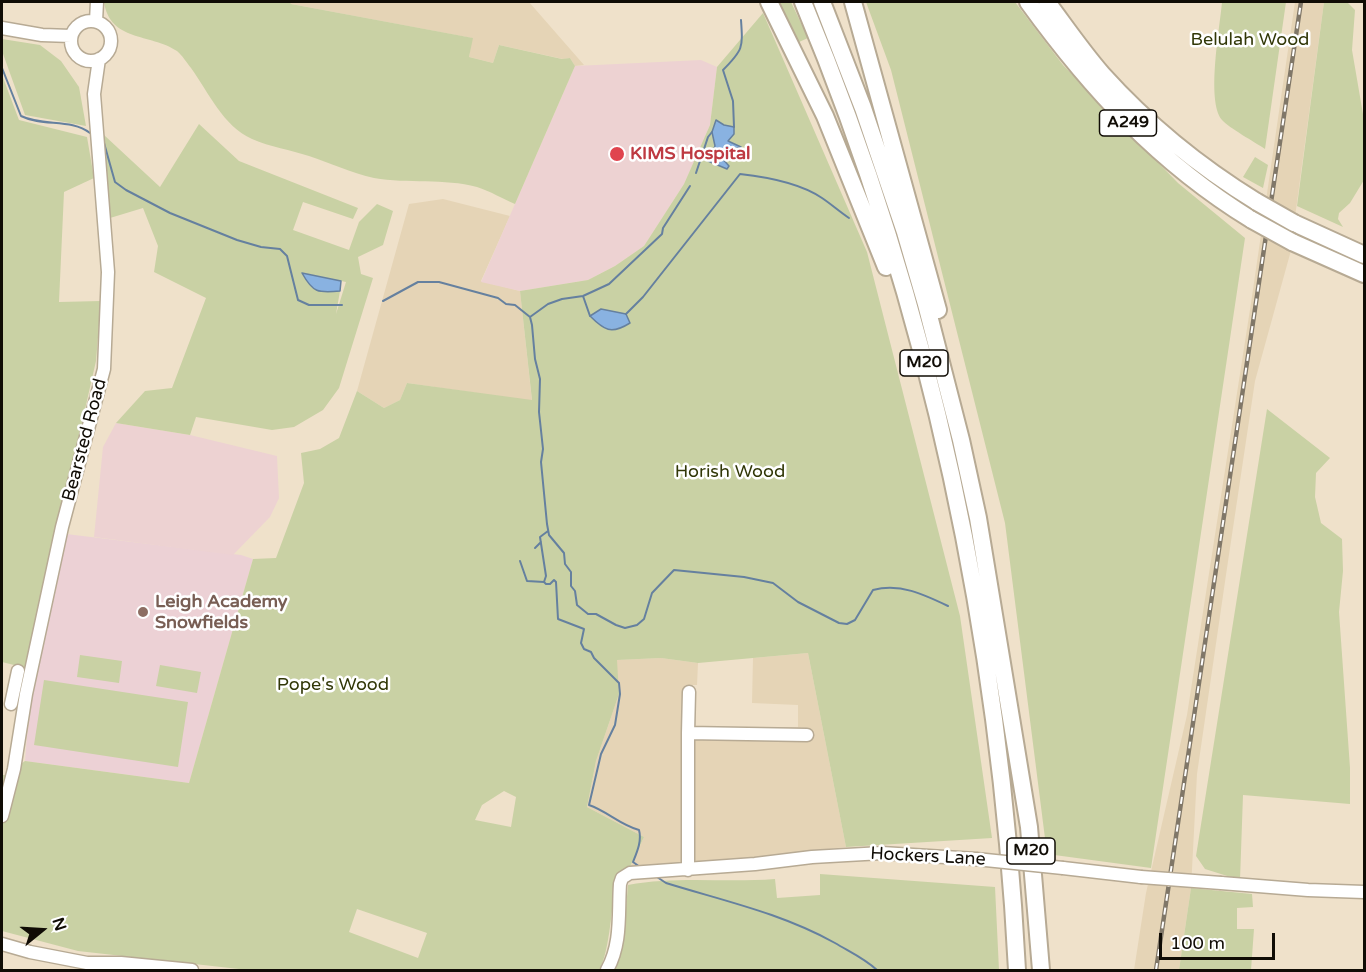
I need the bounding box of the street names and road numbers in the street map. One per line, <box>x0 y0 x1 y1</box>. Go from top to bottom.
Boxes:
road number: A249 <box>1100 110 1156 136</box>
road number: M20 <box>900 350 948 376</box>
street label: Bearsted Road <box>58 376 112 504</box>
road number: M20 <box>1007 838 1055 864</box>
street label: Hockers Lane <box>870 843 986 871</box>

